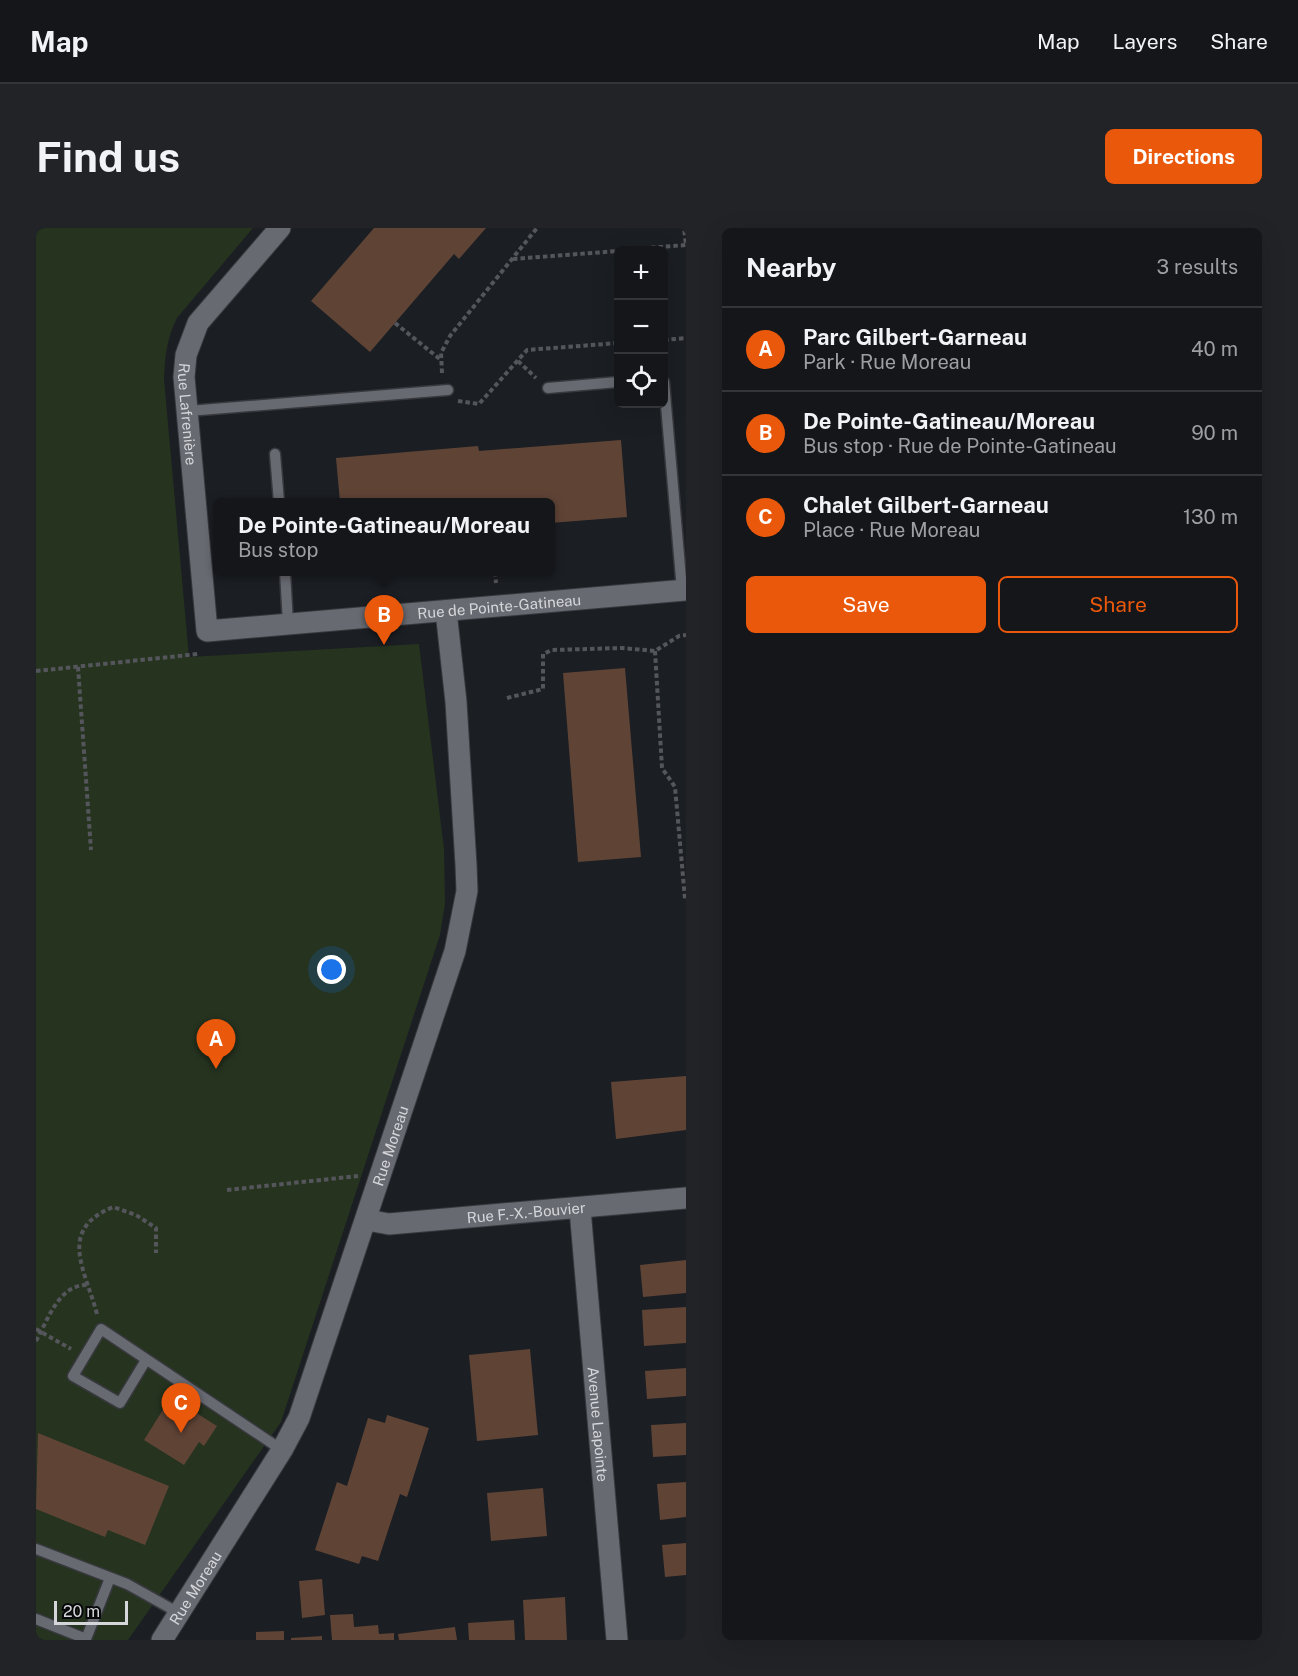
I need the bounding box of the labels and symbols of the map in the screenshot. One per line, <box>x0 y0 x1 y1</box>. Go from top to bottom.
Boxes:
street label: Rue Lafrenière <box>175 362 200 466</box>
street label: Rue de Pointe-Gatineau <box>417 591 582 621</box>
pin: B <box>364 596 404 645</box>
your location <box>317 955 346 984</box>
pin: A <box>196 1020 236 1069</box>
street label: Rue Moreau <box>369 1103 411 1188</box>
street label: Rue F.-X.-Bouvier <box>466 1198 586 1226</box>
street label: Avenue Lapointe <box>585 1366 612 1482</box>
pin: C <box>162 1384 200 1433</box>
street label: Rue Moreau <box>166 1548 225 1627</box>
scale bar <box>54 1598 128 1626</box>

